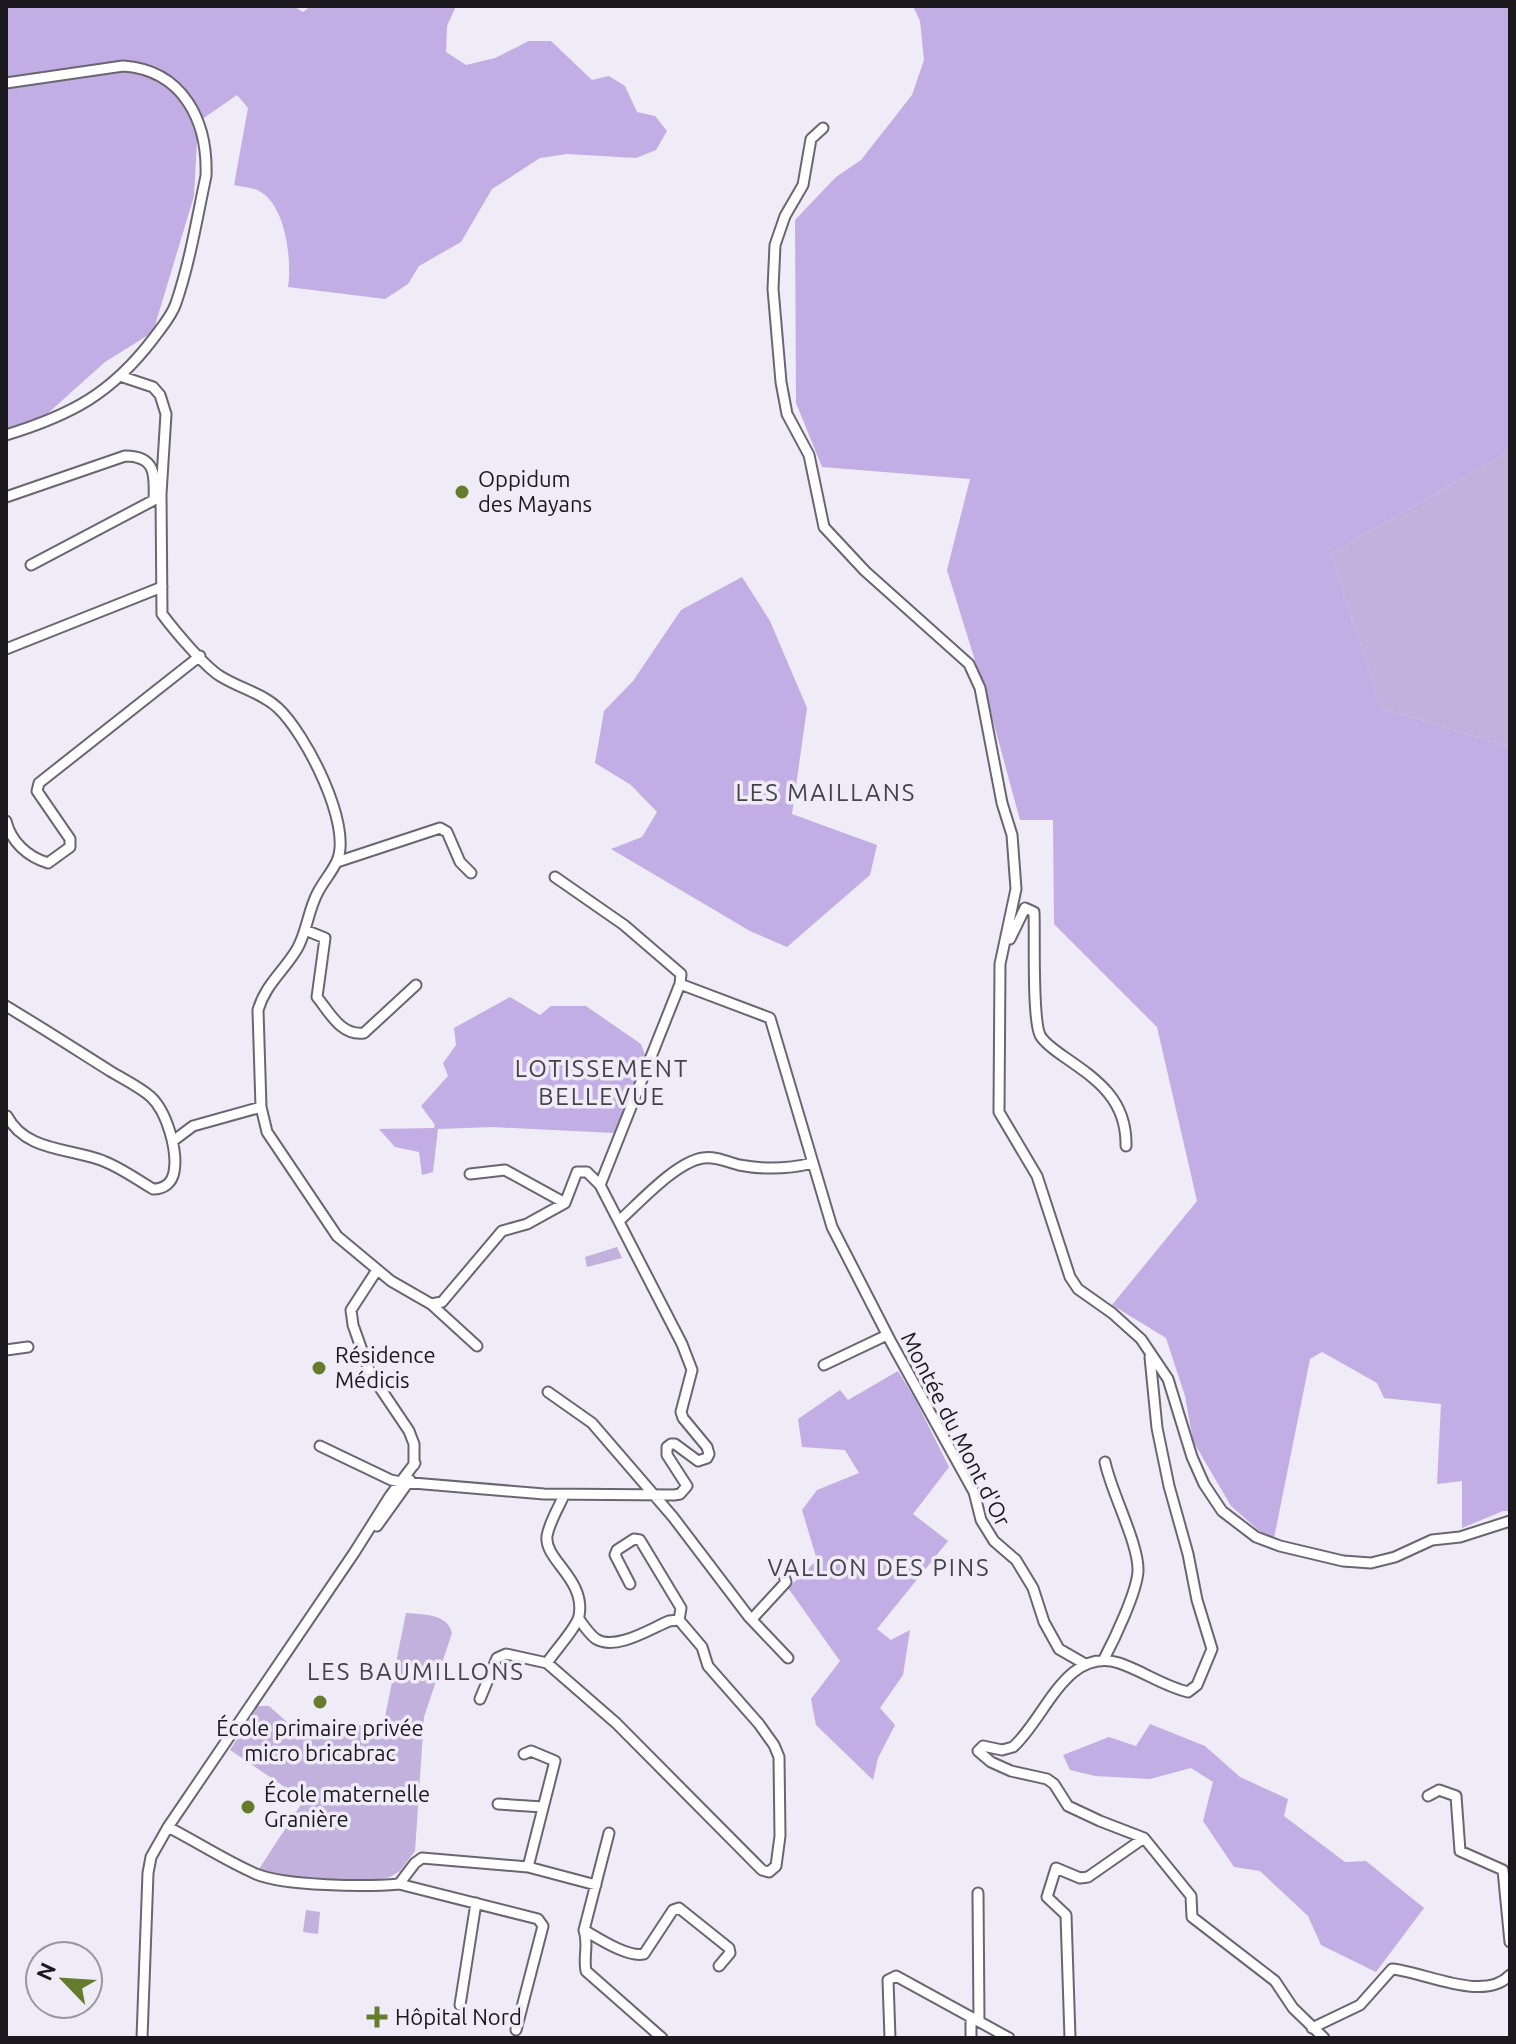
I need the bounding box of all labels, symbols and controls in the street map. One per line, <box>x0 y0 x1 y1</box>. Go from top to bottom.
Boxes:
place label: Oppidum des Mayans <box>478 466 592 516</box>
marker: Oppidum des Mayans <box>453 483 471 501</box>
district label: LES MAILLANS <box>736 779 916 806</box>
district label: LOTISSEMENT BELLEVUE <box>515 1055 689 1110</box>
street label: Montée du Mont d'Or <box>897 1328 1017 1531</box>
place label: Résidence Médicis <box>335 1342 436 1392</box>
marker: Résidence Médicis <box>310 1359 328 1377</box>
district label: VALLON DES PINS <box>767 1554 991 1581</box>
district label: LES BAUMILLONS <box>307 1658 525 1685</box>
marker: École primaire privée micro bricabrac <box>311 1693 329 1711</box>
place label: École primaire privée micro bricabrac <box>216 1714 424 1765</box>
place label: École maternelle Granière <box>264 1780 430 1831</box>
marker: École maternelle Granière <box>239 1798 257 1816</box>
north arrow <box>24 1940 104 2020</box>
text: N <box>31 1959 60 1984</box>
place label: Hôpital Nord <box>395 2004 522 2029</box>
marker: Hôpital Nord <box>366 2006 388 2028</box>

